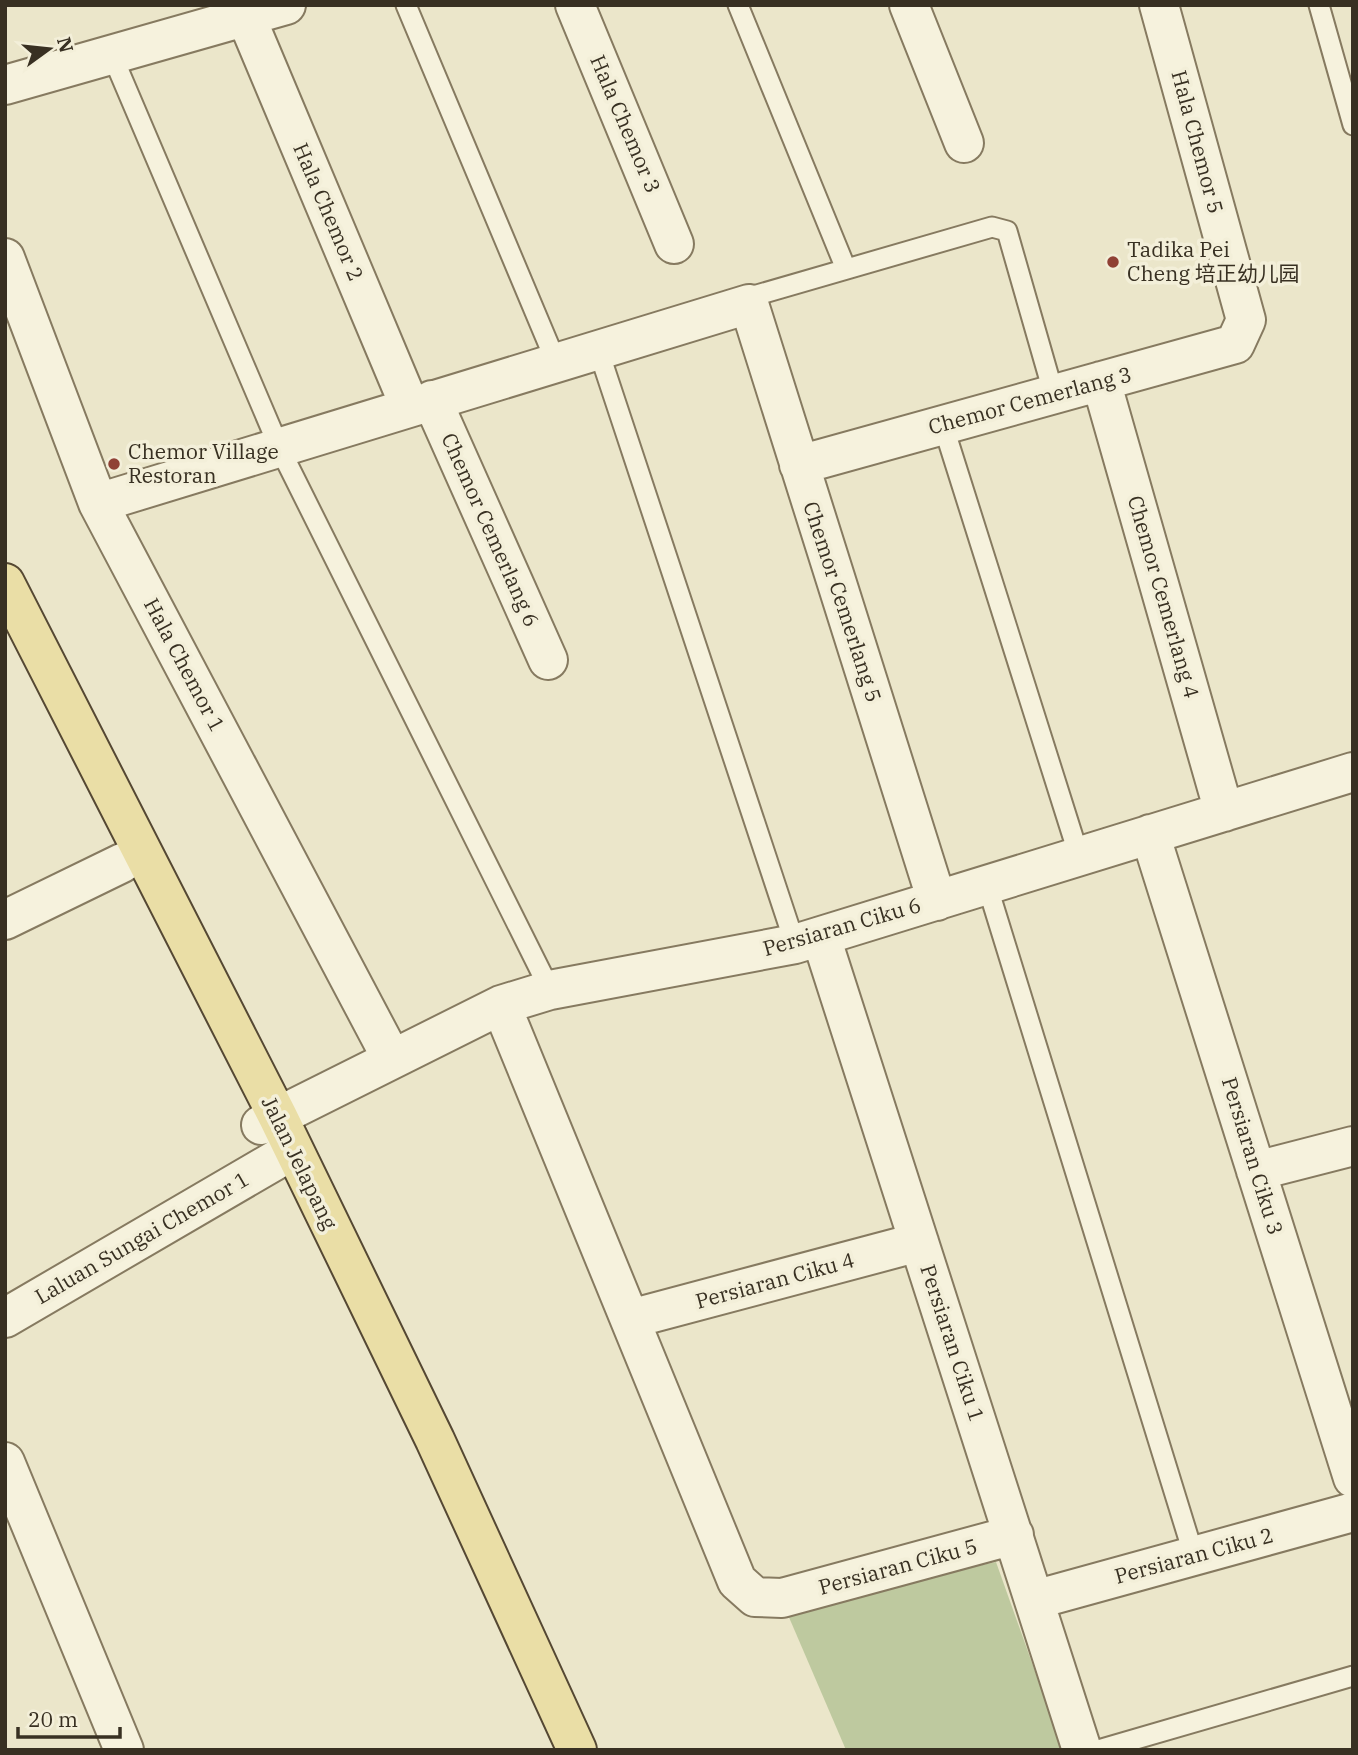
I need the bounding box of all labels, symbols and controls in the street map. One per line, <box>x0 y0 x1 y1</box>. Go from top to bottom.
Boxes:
north arrow <box>14 14 84 84</box>
text: N <box>52 34 79 55</box>
street label: Hala Chemor 3 <box>584 50 668 197</box>
street label: Hala Chemor 5 <box>1165 67 1231 216</box>
street label: Hala Chemor 2 <box>287 138 371 285</box>
place label: Tadika Pei Cheng 培正幼儿园 <box>1127 235 1300 287</box>
marker: Tadika Pei Cheng 培正幼儿园 <box>1105 254 1121 270</box>
street label: Chemor Cemerlang 3 <box>925 359 1134 441</box>
street label: Chemor Cemerlang 6 <box>436 428 546 631</box>
place label: Chemor Village Restoran <box>128 437 279 489</box>
marker: Chemor Village Restoran <box>106 456 122 472</box>
street label: Chemor Cemerlang 4 <box>1122 492 1206 701</box>
street label: Chemor Cemerlang 5 <box>797 498 889 706</box>
street label: Hala Chemor 1 <box>138 593 232 736</box>
street label: Persiaran Ciku 6 <box>759 890 924 962</box>
street label: Persiaran Ciku 3 <box>1216 1073 1290 1238</box>
street label: Jalan Jelapang <box>256 1091 344 1234</box>
street label: Laluan Sungai Chemor 1 <box>29 1164 254 1310</box>
street label: Persiaran Ciku 4 <box>692 1245 857 1315</box>
street label: Persiaran Ciku 1 <box>914 1261 992 1425</box>
street label: Persiaran Ciku 2 <box>1111 1520 1276 1590</box>
street label: Persiaran Ciku 5 <box>815 1531 980 1601</box>
scale bar <box>18 1696 119 1740</box>
text: 20 m <box>28 1705 78 1733</box>

